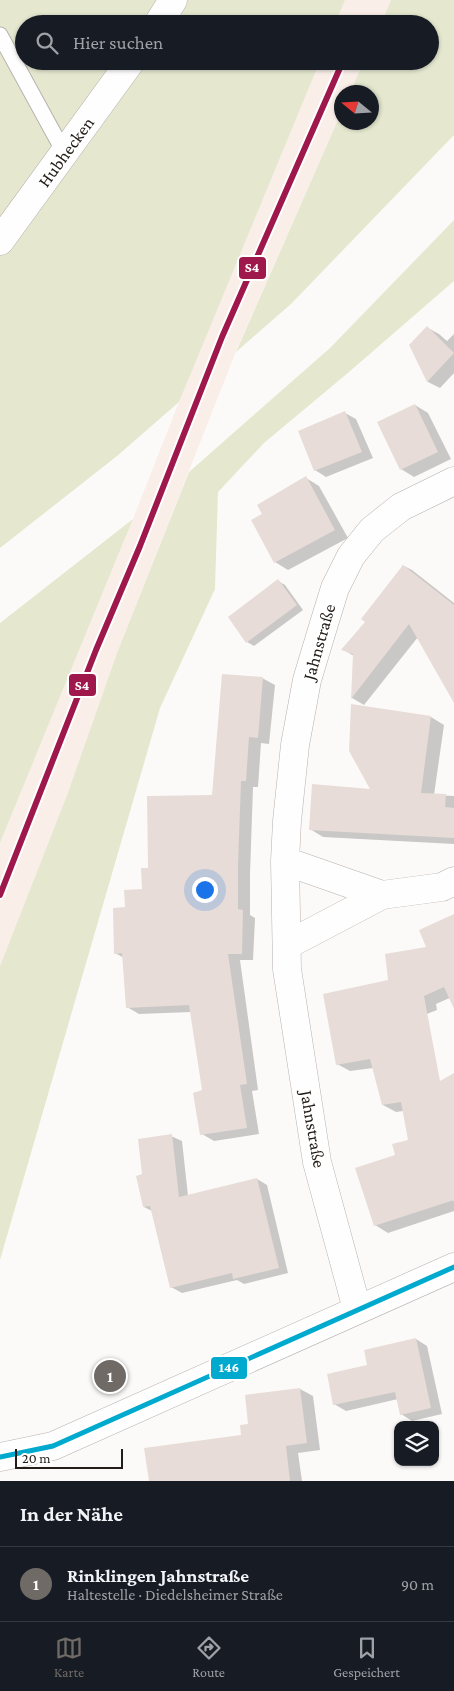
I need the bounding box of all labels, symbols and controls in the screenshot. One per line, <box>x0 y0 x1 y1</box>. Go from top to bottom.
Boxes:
search box <box>15 15 439 70</box>
icon: search <box>33 29 61 57</box>
text: Hier suchen <box>73 32 163 53</box>
north arrow <box>334 85 379 130</box>
street label: Hubhecken <box>34 113 98 191</box>
line badge: S4 <box>238 256 267 280</box>
text: S4 <box>245 259 260 275</box>
street label: Jahnstraße <box>298 602 339 684</box>
line badge: S4 <box>68 673 97 697</box>
text: S4 <box>75 677 90 693</box>
your location <box>192 877 218 903</box>
street label: Jahnstraße <box>296 1087 330 1169</box>
line badge: 146 <box>210 1356 248 1380</box>
pin: 1 <box>94 1357 126 1395</box>
text: 146 <box>219 1359 239 1375</box>
map controls <box>394 1421 439 1466</box>
button: layers <box>394 1421 439 1466</box>
scale bar <box>15 1446 122 1469</box>
text: 20 m <box>22 1450 50 1466</box>
text: In der Nähe <box>20 1502 123 1526</box>
text: Rinklingen Jahnstraße <box>67 1565 249 1586</box>
text: 1 <box>33 1576 39 1593</box>
text: 90 m <box>401 1576 434 1593</box>
text: Haltestelle · Diedelsheimer Straße <box>67 1586 283 1603</box>
tab: Karte <box>54 1634 84 1680</box>
tab: Route <box>192 1634 225 1680</box>
tab: Gespeichert <box>333 1634 400 1680</box>

